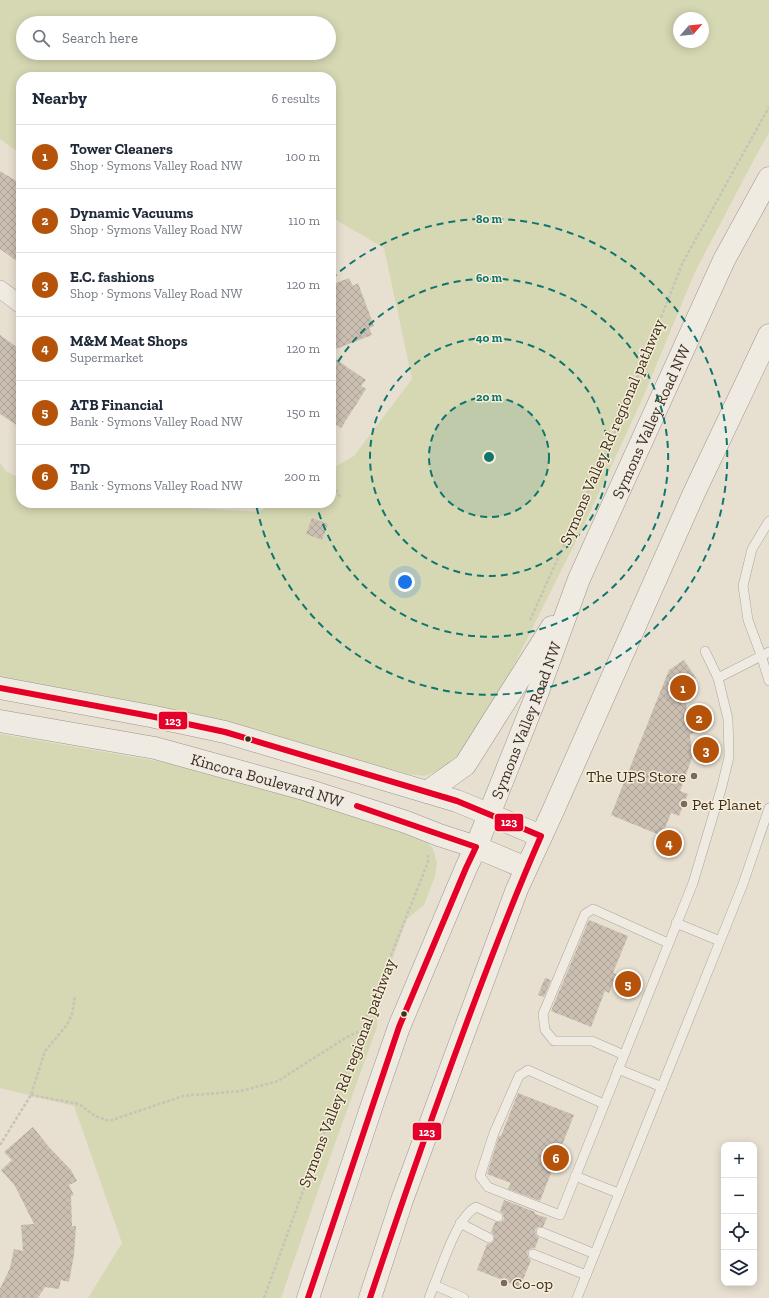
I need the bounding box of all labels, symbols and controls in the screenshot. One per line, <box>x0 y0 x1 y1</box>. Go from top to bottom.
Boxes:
north arrow <box>673 12 709 48</box>
search box <box>16 16 336 60</box>
icon: search <box>30 27 52 49</box>
text: Search here <box>62 29 138 47</box>
text: Nearby <box>32 88 87 108</box>
text: 6 results <box>272 91 320 106</box>
text: Tower Cleaners <box>70 140 173 158</box>
text: 1 <box>42 149 48 164</box>
text: 100 m <box>286 149 320 164</box>
text: Shop · Symons Valley Road NW <box>70 158 242 173</box>
text: Dynamic Vacuums <box>70 204 193 222</box>
text: 80 m <box>476 212 503 226</box>
text: 2 <box>42 213 48 228</box>
text: 110 m <box>288 213 320 228</box>
text: Shop · Symons Valley Road NW <box>70 222 242 237</box>
text: E.C. fashions <box>70 268 154 286</box>
text: 60 m <box>476 271 503 285</box>
text: 3 <box>42 277 48 292</box>
text: 120 m <box>287 277 320 292</box>
text: Shop · Symons Valley Road NW <box>70 286 242 301</box>
street label: Symons Valley Rd regional pathway <box>556 315 669 548</box>
text: 40 m <box>476 331 503 345</box>
text: M&M Meat Shops <box>70 332 188 350</box>
text: 4 <box>41 341 49 356</box>
text: 120 m <box>287 341 320 356</box>
street label: Symons Valley Road NW <box>607 341 694 501</box>
text: Supermarket <box>70 350 143 365</box>
text: 20 m <box>476 390 503 404</box>
text: ATB Financial <box>70 396 163 414</box>
text: 5 <box>42 405 48 420</box>
text: 150 m <box>287 405 320 420</box>
text: Bank · Symons Valley Road NW <box>70 414 243 429</box>
centre of rings <box>482 450 496 464</box>
text: TD <box>70 460 90 478</box>
text: 6 <box>42 469 48 484</box>
text: 200 m <box>284 469 320 484</box>
text: Bank · Symons Valley Road NW <box>70 478 243 493</box>
your location <box>395 572 415 592</box>
street label: Symons Valley Road NW <box>487 639 565 801</box>
pin: 1 <box>670 673 696 703</box>
pin: 2 <box>686 703 712 733</box>
line badge: 123 <box>158 711 188 730</box>
text: 123 <box>165 715 181 728</box>
unlabelled marker <box>243 734 253 744</box>
pin: 3 <box>693 735 719 765</box>
street label: Kincora Boulevard NW <box>189 749 346 811</box>
place label: The UPS Store <box>586 767 686 786</box>
marker: The UPS Store <box>689 771 699 781</box>
place label: Pet Planet <box>692 795 762 814</box>
marker: Pet Planet <box>679 799 689 809</box>
line badge: 123 <box>494 813 524 832</box>
text: 123 <box>501 816 517 829</box>
pin: 4 <box>656 828 682 858</box>
street label: Symons Valley Rd regional pathway <box>294 955 400 1190</box>
pin: 5 <box>615 969 641 999</box>
unlabelled marker <box>399 1009 409 1019</box>
line badge: 123 <box>412 1122 442 1141</box>
text: 123 <box>419 1126 435 1139</box>
map controls <box>721 1142 757 1286</box>
button: + <box>721 1142 757 1178</box>
pin: 6 <box>543 1143 569 1173</box>
button: − <box>721 1178 757 1214</box>
button: locate <box>721 1214 757 1250</box>
button: layers <box>721 1250 757 1286</box>
place label: Co-op <box>512 1274 553 1293</box>
marker: Co-op <box>499 1278 509 1288</box>

